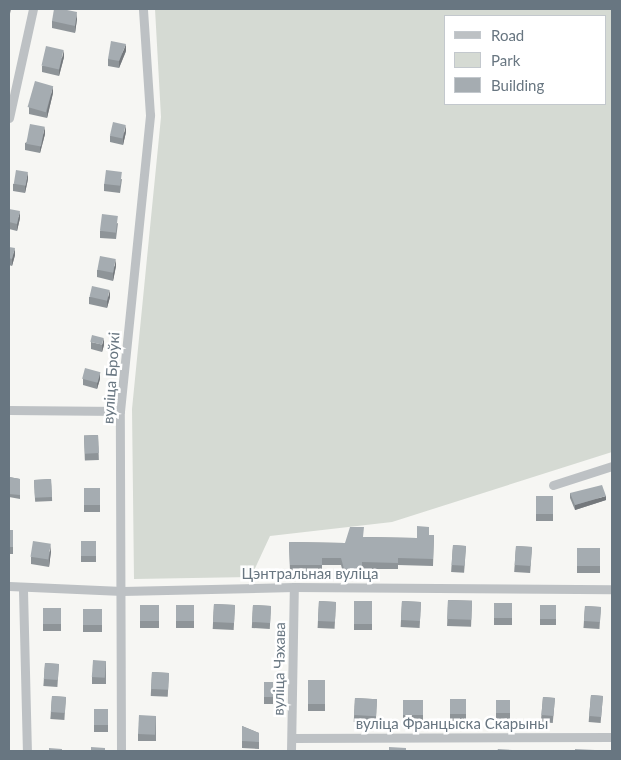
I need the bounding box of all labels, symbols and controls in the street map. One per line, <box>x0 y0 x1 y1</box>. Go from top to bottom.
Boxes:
legend <box>444 15 606 105</box>
text: Road <box>491 26 524 44</box>
text: Park <box>491 51 520 69</box>
text: Building <box>491 76 544 94</box>
street label: вуліца Броўкі <box>99 332 123 424</box>
street label: Цэнтральная вуліца <box>241 565 379 583</box>
street label: вуліца Чэхава <box>269 622 289 716</box>
street label: вуліца Францыска Скарыны <box>356 715 548 733</box>

